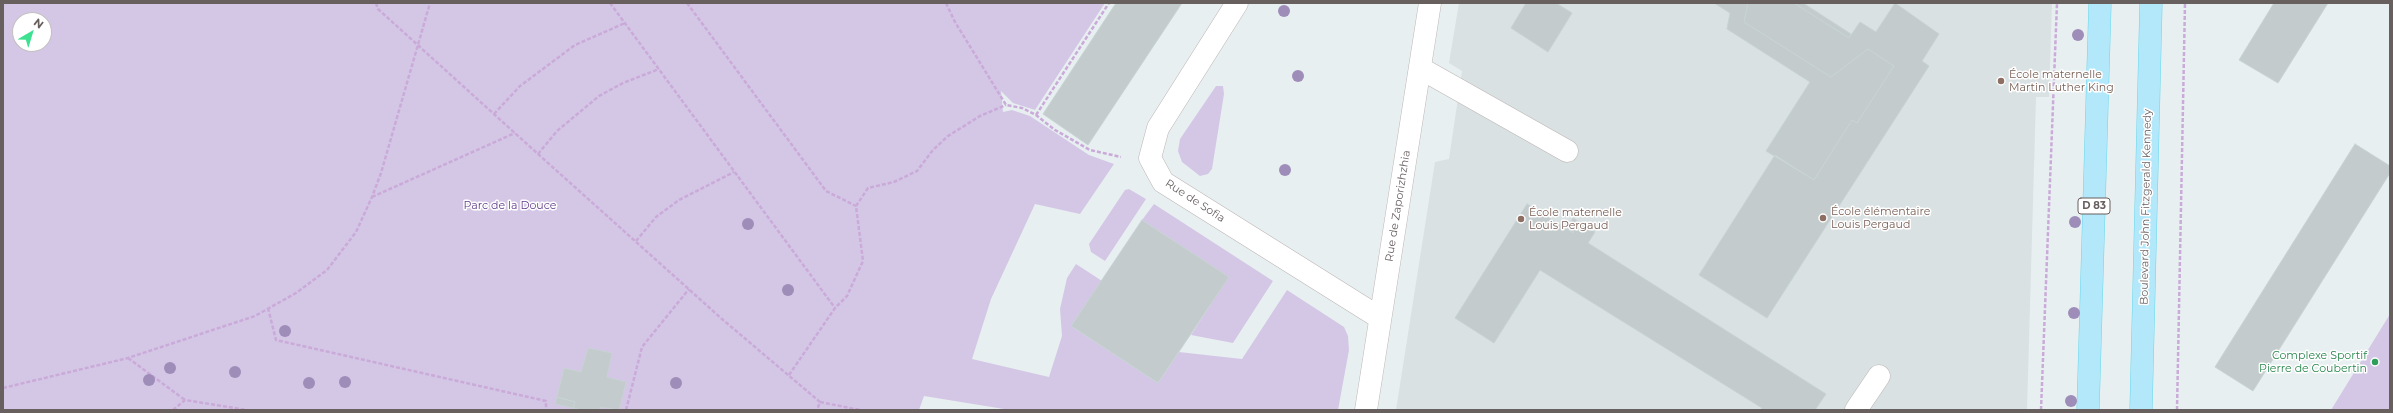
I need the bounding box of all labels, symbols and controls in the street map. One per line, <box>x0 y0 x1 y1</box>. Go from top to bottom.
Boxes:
north arrow <box>12 12 52 52</box>
text: N <box>31 15 47 32</box>
place label: École maternelle Martin Luther King <box>2009 68 2114 94</box>
marker: École maternelle Martin Luther King <box>1996 76 2006 86</box>
street label: Boulevard John Fitzgerald Kennedy <box>2138 109 2154 305</box>
street label: Rue de Zaporizhzhia <box>1383 149 1413 263</box>
street label: Rue de Sofia <box>1163 177 1227 225</box>
road number: D 83 <box>2078 198 2110 214</box>
park label: Parc de la Douce <box>464 199 556 213</box>
place label: École élémentaire Louis Pergaud <box>1831 205 1930 231</box>
place label: École maternelle Louis Pergaud <box>1529 206 1622 232</box>
marker: École élémentaire Louis Pergaud <box>1818 213 1828 223</box>
marker: École maternelle Louis Pergaud <box>1516 214 1526 224</box>
place label: Complexe Sportif Pierre de Coubertin <box>2259 349 2367 375</box>
marker: Complexe Sportif Pierre de Coubertin <box>2370 357 2380 367</box>

